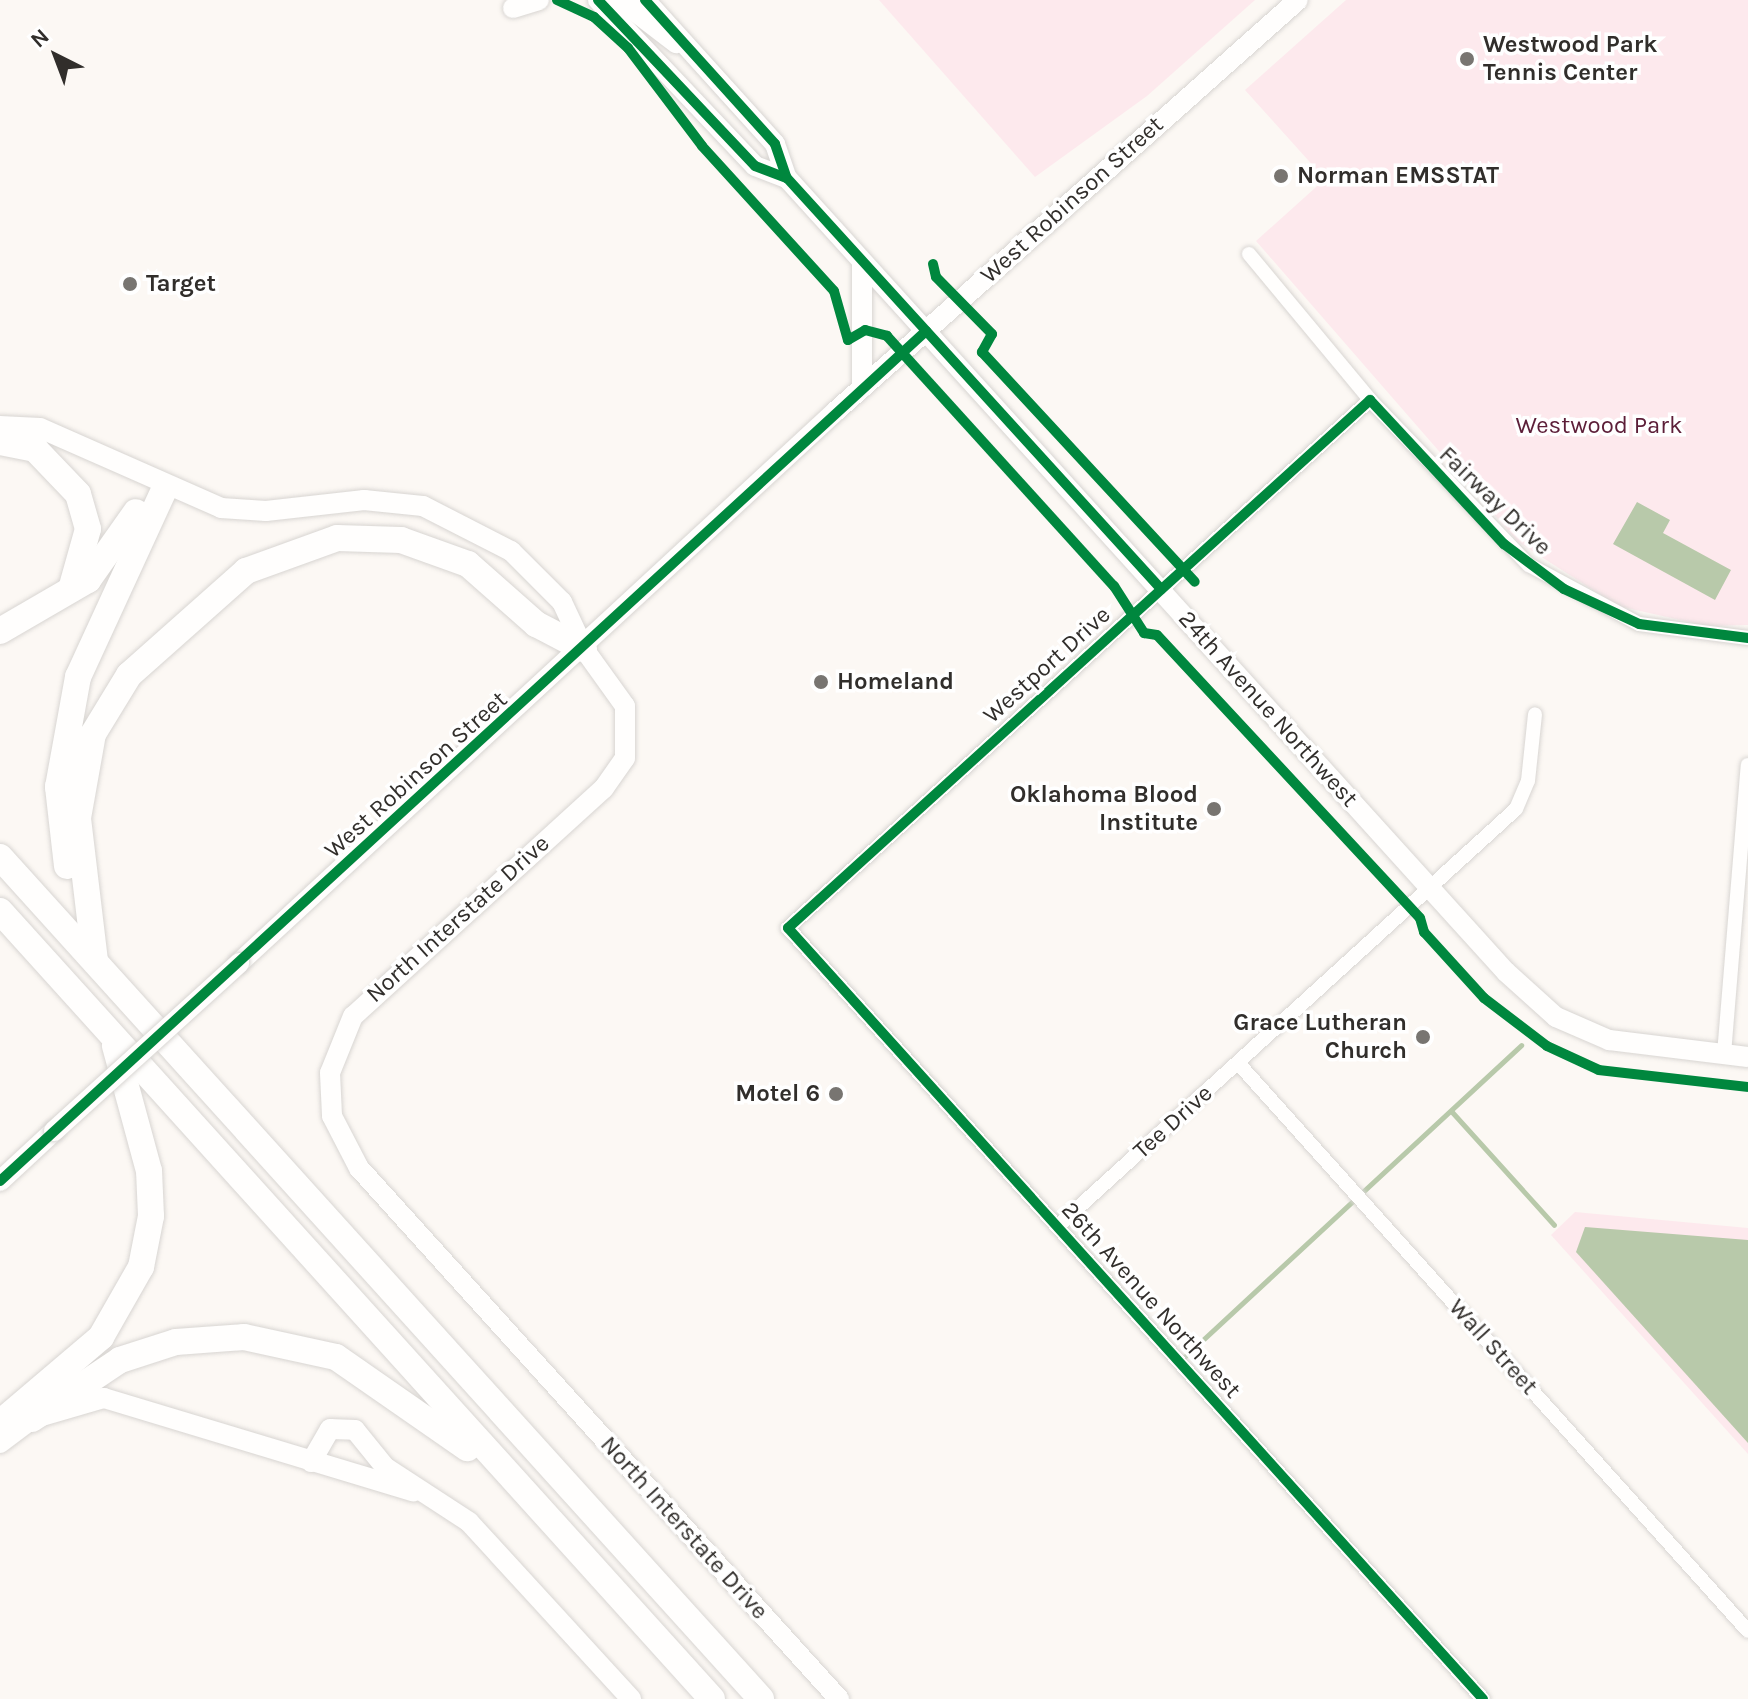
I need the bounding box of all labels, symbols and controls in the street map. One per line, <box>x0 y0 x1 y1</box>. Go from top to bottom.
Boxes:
north arrow <box>16 16 96 96</box>
text: N <box>25 23 55 53</box>
place label: Westwood Park Tennis Center <box>1483 31 1657 87</box>
marker: Westwood Park Tennis Center <box>1458 50 1476 68</box>
street label: West Robinson Street <box>975 110 1169 290</box>
place label: Norman EMSSTAT <box>1297 162 1499 190</box>
marker: Norman EMSSTAT <box>1272 167 1290 185</box>
place label: Target <box>146 270 216 298</box>
marker: Target <box>121 275 139 293</box>
park label: Westwood Park <box>1516 412 1682 440</box>
street label: Fairway Drive <box>1433 440 1557 562</box>
street label: Westport Drive <box>977 600 1117 730</box>
street label: 24th Avenue Northwest <box>1172 605 1364 813</box>
place label: Homeland <box>837 668 954 696</box>
marker: Homeland <box>812 673 830 691</box>
street label: West Robinson Street <box>319 685 513 865</box>
place label: Oklahoma Blood Institute <box>1010 781 1198 837</box>
marker: Oklahoma Blood Institute <box>1205 800 1223 818</box>
street label: North Interstate Drive <box>360 829 556 1009</box>
place label: Grace Lutheran Church <box>1233 1009 1407 1065</box>
marker: Grace Lutheran Church <box>1414 1028 1432 1046</box>
street label: Tee Drive <box>1127 1079 1219 1165</box>
place label: Motel 6 <box>735 1080 820 1108</box>
marker: Motel 6 <box>827 1085 845 1103</box>
street label: 26th Avenue Northwest <box>1055 1196 1247 1404</box>
street label: Wall Street <box>1443 1293 1543 1401</box>
street label: North Interstate Drive <box>594 1430 774 1626</box>

